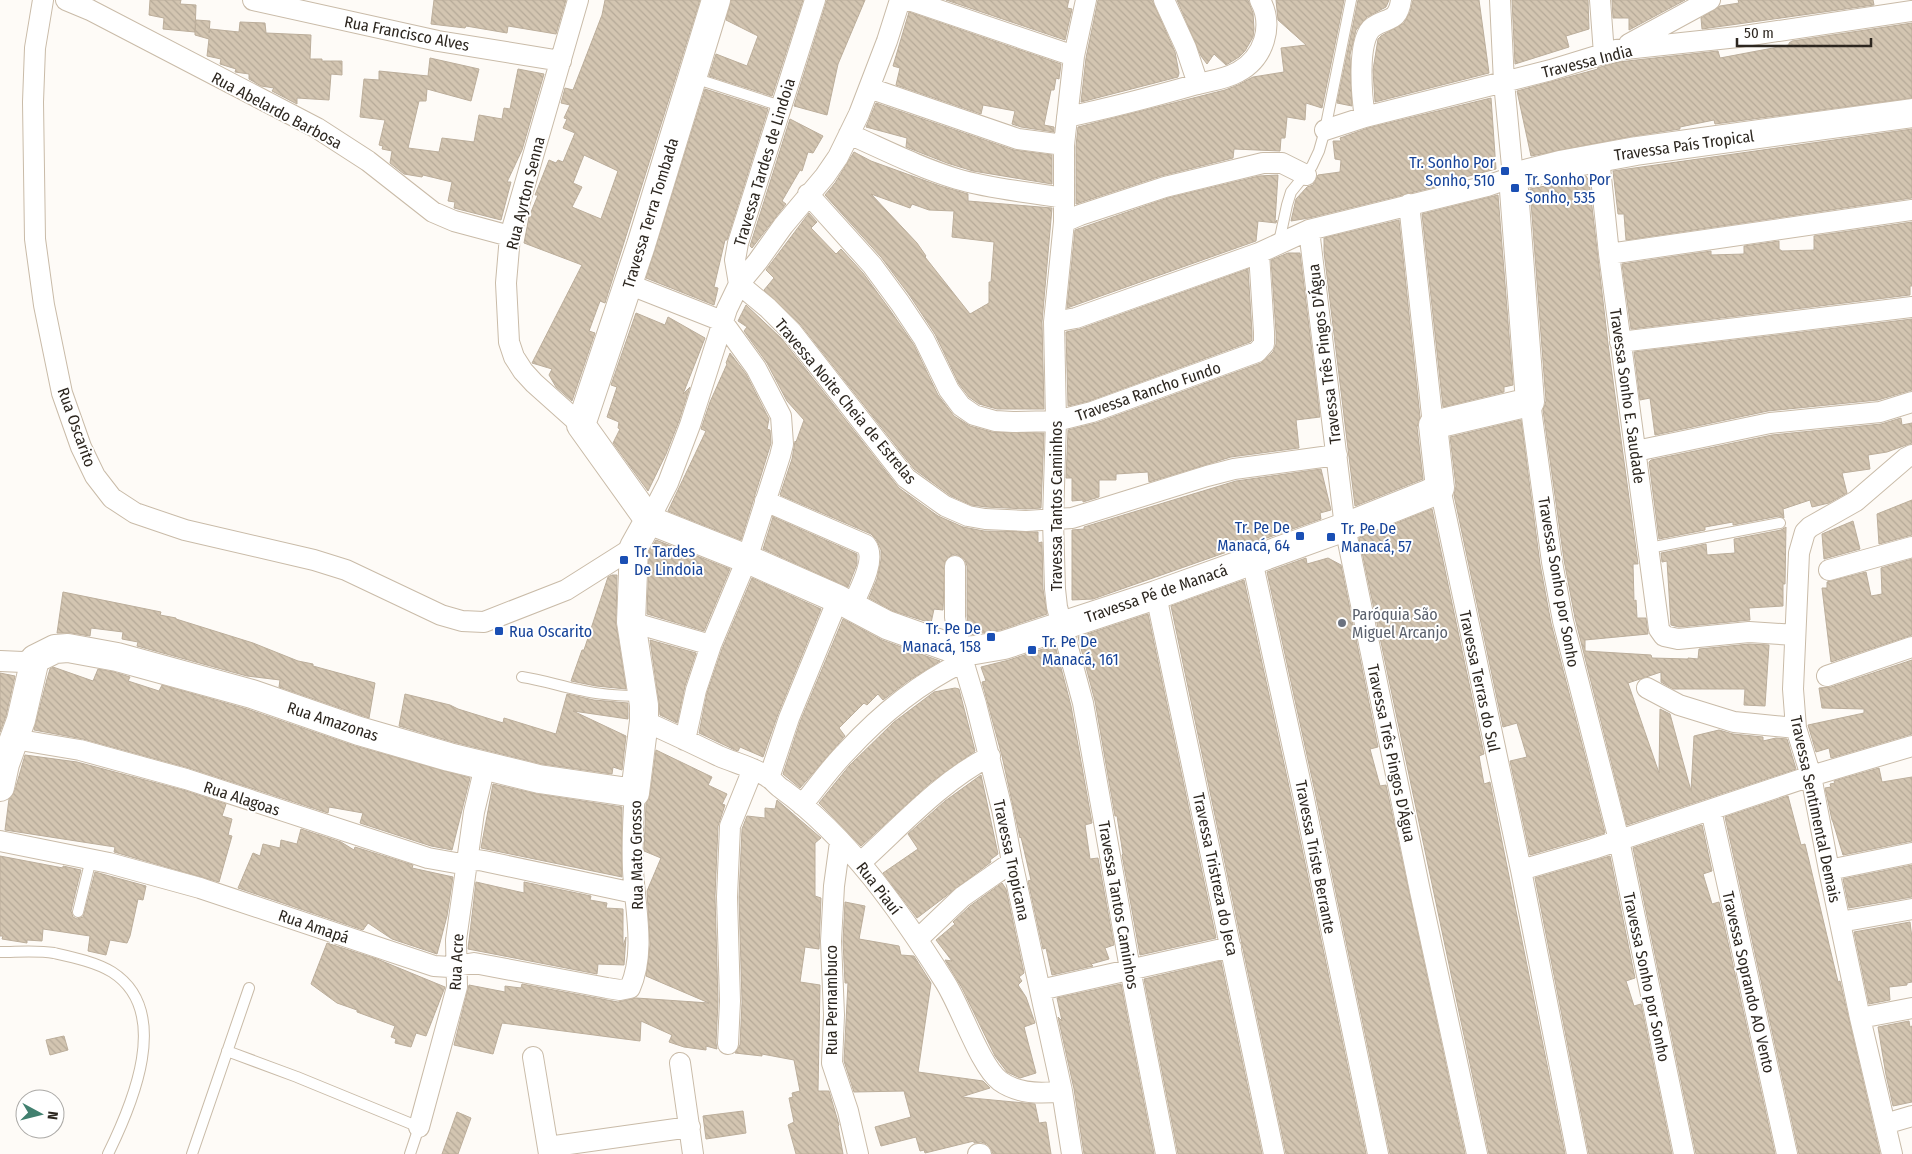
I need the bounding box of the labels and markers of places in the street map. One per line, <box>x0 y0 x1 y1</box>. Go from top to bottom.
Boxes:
place label: Tr. Sonho Por Sonho, 510 <box>1409 153 1495 190</box>
marker: Tr. Sonho Por Sonho, 510 <box>1499 165 1511 177</box>
place label: Tr. Sonho Por Sonho, 535 <box>1525 170 1611 207</box>
marker: Tr. Sonho Por Sonho, 535 <box>1509 182 1521 194</box>
place label: Tr. Pe De Manacá, 64 <box>1217 518 1290 555</box>
place label: Tr. Pe De Manacá, 57 <box>1341 519 1412 556</box>
marker: Tr. Pe De Manacá, 64 <box>1294 530 1306 542</box>
marker: Tr. Pe De Manacá, 57 <box>1325 531 1337 543</box>
place label: Tr. Tardes De Lindoia <box>634 542 704 579</box>
marker: Tr. Tardes De Lindoia <box>618 554 630 566</box>
place label: Paróquia São Miguel Arcanjo <box>1352 605 1448 642</box>
marker: Paróquia São Miguel Arcanjo <box>1336 617 1348 629</box>
place label: Tr. Pe De Manacá, 158 <box>902 619 981 656</box>
place label: Rua Oscarito <box>509 622 592 641</box>
marker: Rua Oscarito <box>493 625 505 637</box>
marker: Tr. Pe De Manacá, 158 <box>985 631 997 643</box>
place label: Tr. Pe De Manacá, 161 <box>1042 632 1119 669</box>
marker: Tr. Pe De Manacá, 161 <box>1026 644 1038 656</box>

